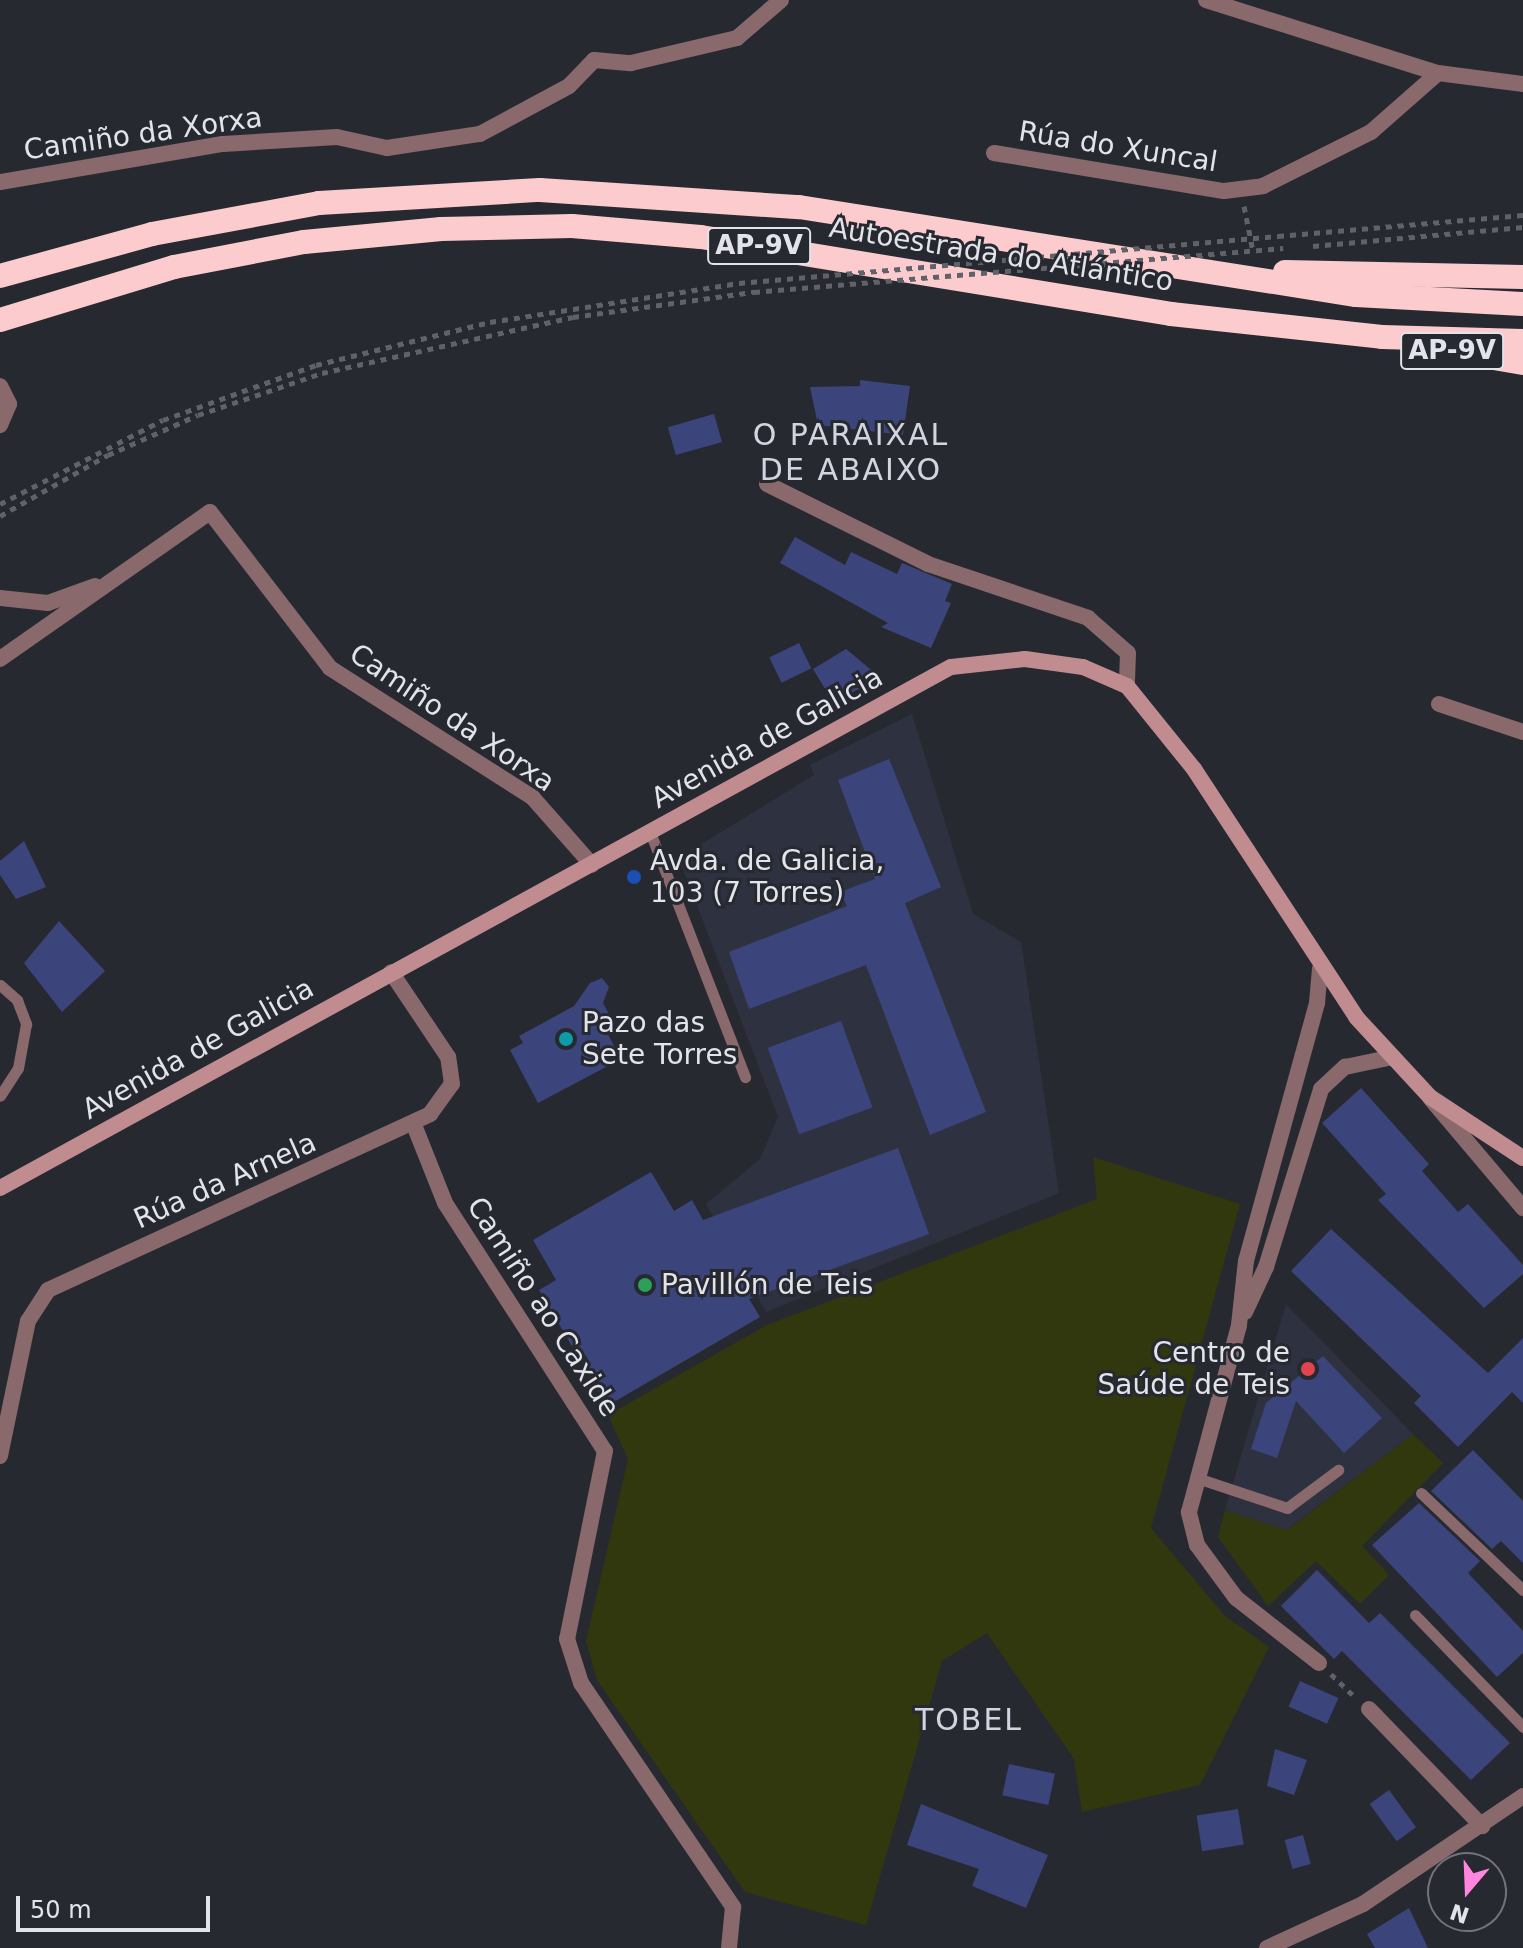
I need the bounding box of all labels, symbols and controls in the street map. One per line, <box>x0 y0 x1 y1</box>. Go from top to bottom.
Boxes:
street label: Camiño da Xorxa <box>22 101 264 167</box>
street label: Rúa do Xuncal <box>1016 115 1220 179</box>
street label: Autoestrada do Atlántico <box>827 211 1175 299</box>
road number: AP-9V <box>707 224 811 268</box>
road number: AP-9V <box>1400 329 1504 373</box>
district label: O PARAIXAL DE ABAIXO <box>753 417 949 488</box>
street label: Camiño da Xorxa <box>343 637 561 799</box>
street label: Avenida de Galicia <box>645 660 889 816</box>
place label: Avda. de Galicia, 103 (7 Torres) <box>650 844 884 910</box>
marker: Avda. de Galicia, 103 (7 Torres) <box>625 868 643 886</box>
street label: Avenida de Galicia <box>76 971 320 1127</box>
place label: Pazo das Sete Torres <box>582 1006 737 1072</box>
marker: Pazo das Sete Torres <box>557 1030 575 1048</box>
street label: Rúa da Arnela <box>129 1126 321 1236</box>
street label: Camiño ao Caxide <box>460 1191 626 1423</box>
place label: Pavillón de Teis <box>661 1268 873 1302</box>
marker: Pavillón de Teis <box>636 1276 654 1294</box>
place label: Centro de Saúde de Teis <box>1098 1336 1290 1402</box>
marker: Centro de Saúde de Teis <box>1297 1358 1319 1380</box>
district label: TOBEL <box>915 1702 1023 1738</box>
north arrow <box>1427 1852 1507 1932</box>
scale bar <box>20 1880 214 1930</box>
text: 50 m <box>30 1896 92 1924</box>
text: N <box>1447 1898 1472 1928</box>

